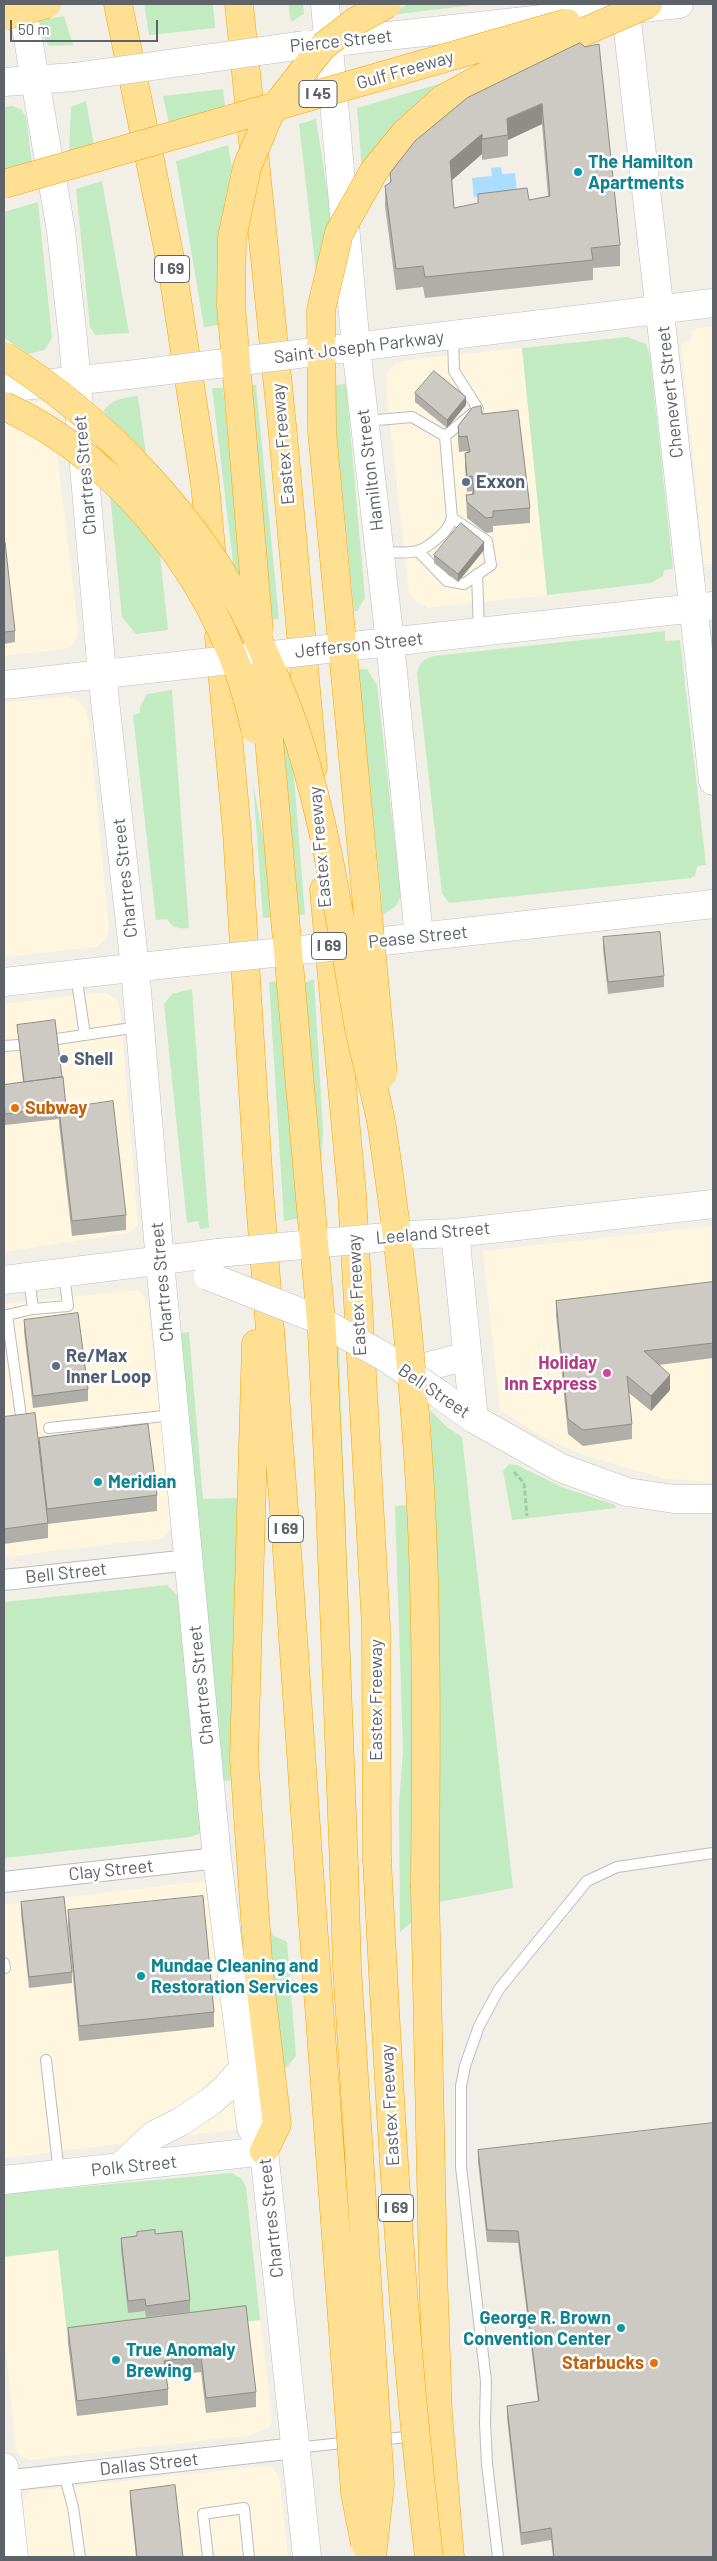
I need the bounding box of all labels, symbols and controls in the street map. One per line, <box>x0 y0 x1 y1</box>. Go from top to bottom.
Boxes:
scale bar <box>12 10 160 42</box>
text: 50 m <box>18 20 50 38</box>
street label: Pierce Street <box>289 25 393 57</box>
street label: Gulf Freeway <box>354 46 456 94</box>
road number: I 45 <box>299 80 337 108</box>
place label: The Hamilton Apartments <box>588 151 693 193</box>
marker: The Hamilton Apartments <box>572 166 584 178</box>
road number: I 69 <box>154 255 190 282</box>
street label: Chenevert Street <box>652 325 688 459</box>
street label: Saint Joseph Parkway <box>273 326 445 368</box>
street label: Eastex Freeway <box>267 382 299 506</box>
street label: Hamilton Street <box>352 408 388 532</box>
street label: Chartres Street <box>69 414 101 536</box>
place label: Exxon <box>476 471 525 493</box>
marker: Exxon <box>460 476 472 488</box>
street label: Jefferson Street <box>294 628 424 662</box>
street label: Eastex Freeway <box>304 785 336 909</box>
street label: Chartres Street <box>108 817 142 939</box>
street label: Pease Street <box>367 921 469 953</box>
road number: I 69 <box>312 932 346 959</box>
place label: Shell <box>74 1048 113 1070</box>
marker: Shell <box>58 1053 70 1065</box>
place label: Subway <box>25 1097 87 1119</box>
marker: Subway <box>9 1102 21 1114</box>
street label: Leeland Street <box>375 1217 491 1249</box>
street label: Chartres Street <box>146 1221 178 1343</box>
street label: Eastex Freeway <box>343 1233 371 1357</box>
place label: Re/Max Inner Loop <box>66 1345 151 1388</box>
place label: Holiday Inn Express <box>504 1352 597 1395</box>
street label: Bell Street <box>394 1359 474 1423</box>
marker: Re/Max Inner Loop <box>50 1360 62 1372</box>
marker: Holiday Inn Express <box>601 1367 613 1379</box>
place label: Meridian <box>108 1471 176 1493</box>
marker: Meridian <box>92 1476 104 1488</box>
road number: I 69 <box>268 1516 304 1542</box>
street label: Bell Street <box>24 1558 108 1588</box>
street label: Chartres Street <box>184 1624 218 1746</box>
street label: Eastex Freeway <box>365 1639 387 1761</box>
street label: Clay Street <box>68 1855 154 1885</box>
place label: Mundae Cleaning and Restoration Services <box>151 1955 319 1998</box>
marker: Mundae Cleaning and Restoration Services <box>135 1970 147 1982</box>
street label: Eastex Freeway <box>376 2043 404 2167</box>
street label: Polk Street <box>90 2151 178 2181</box>
street label: Chartres Street <box>254 2157 288 2279</box>
road number: I 69 <box>378 2194 414 2222</box>
place label: George R. Brown Convention Center <box>463 2307 611 2350</box>
marker: George R. Brown Convention Center <box>615 2322 627 2334</box>
place label: True Anomaly Brewing <box>126 2339 236 2382</box>
place label: Starbucks <box>562 2352 644 2374</box>
marker: True Anomaly Brewing <box>110 2354 122 2366</box>
marker: Starbucks <box>648 2357 660 2369</box>
street label: Dallas Street <box>99 2448 199 2480</box>

